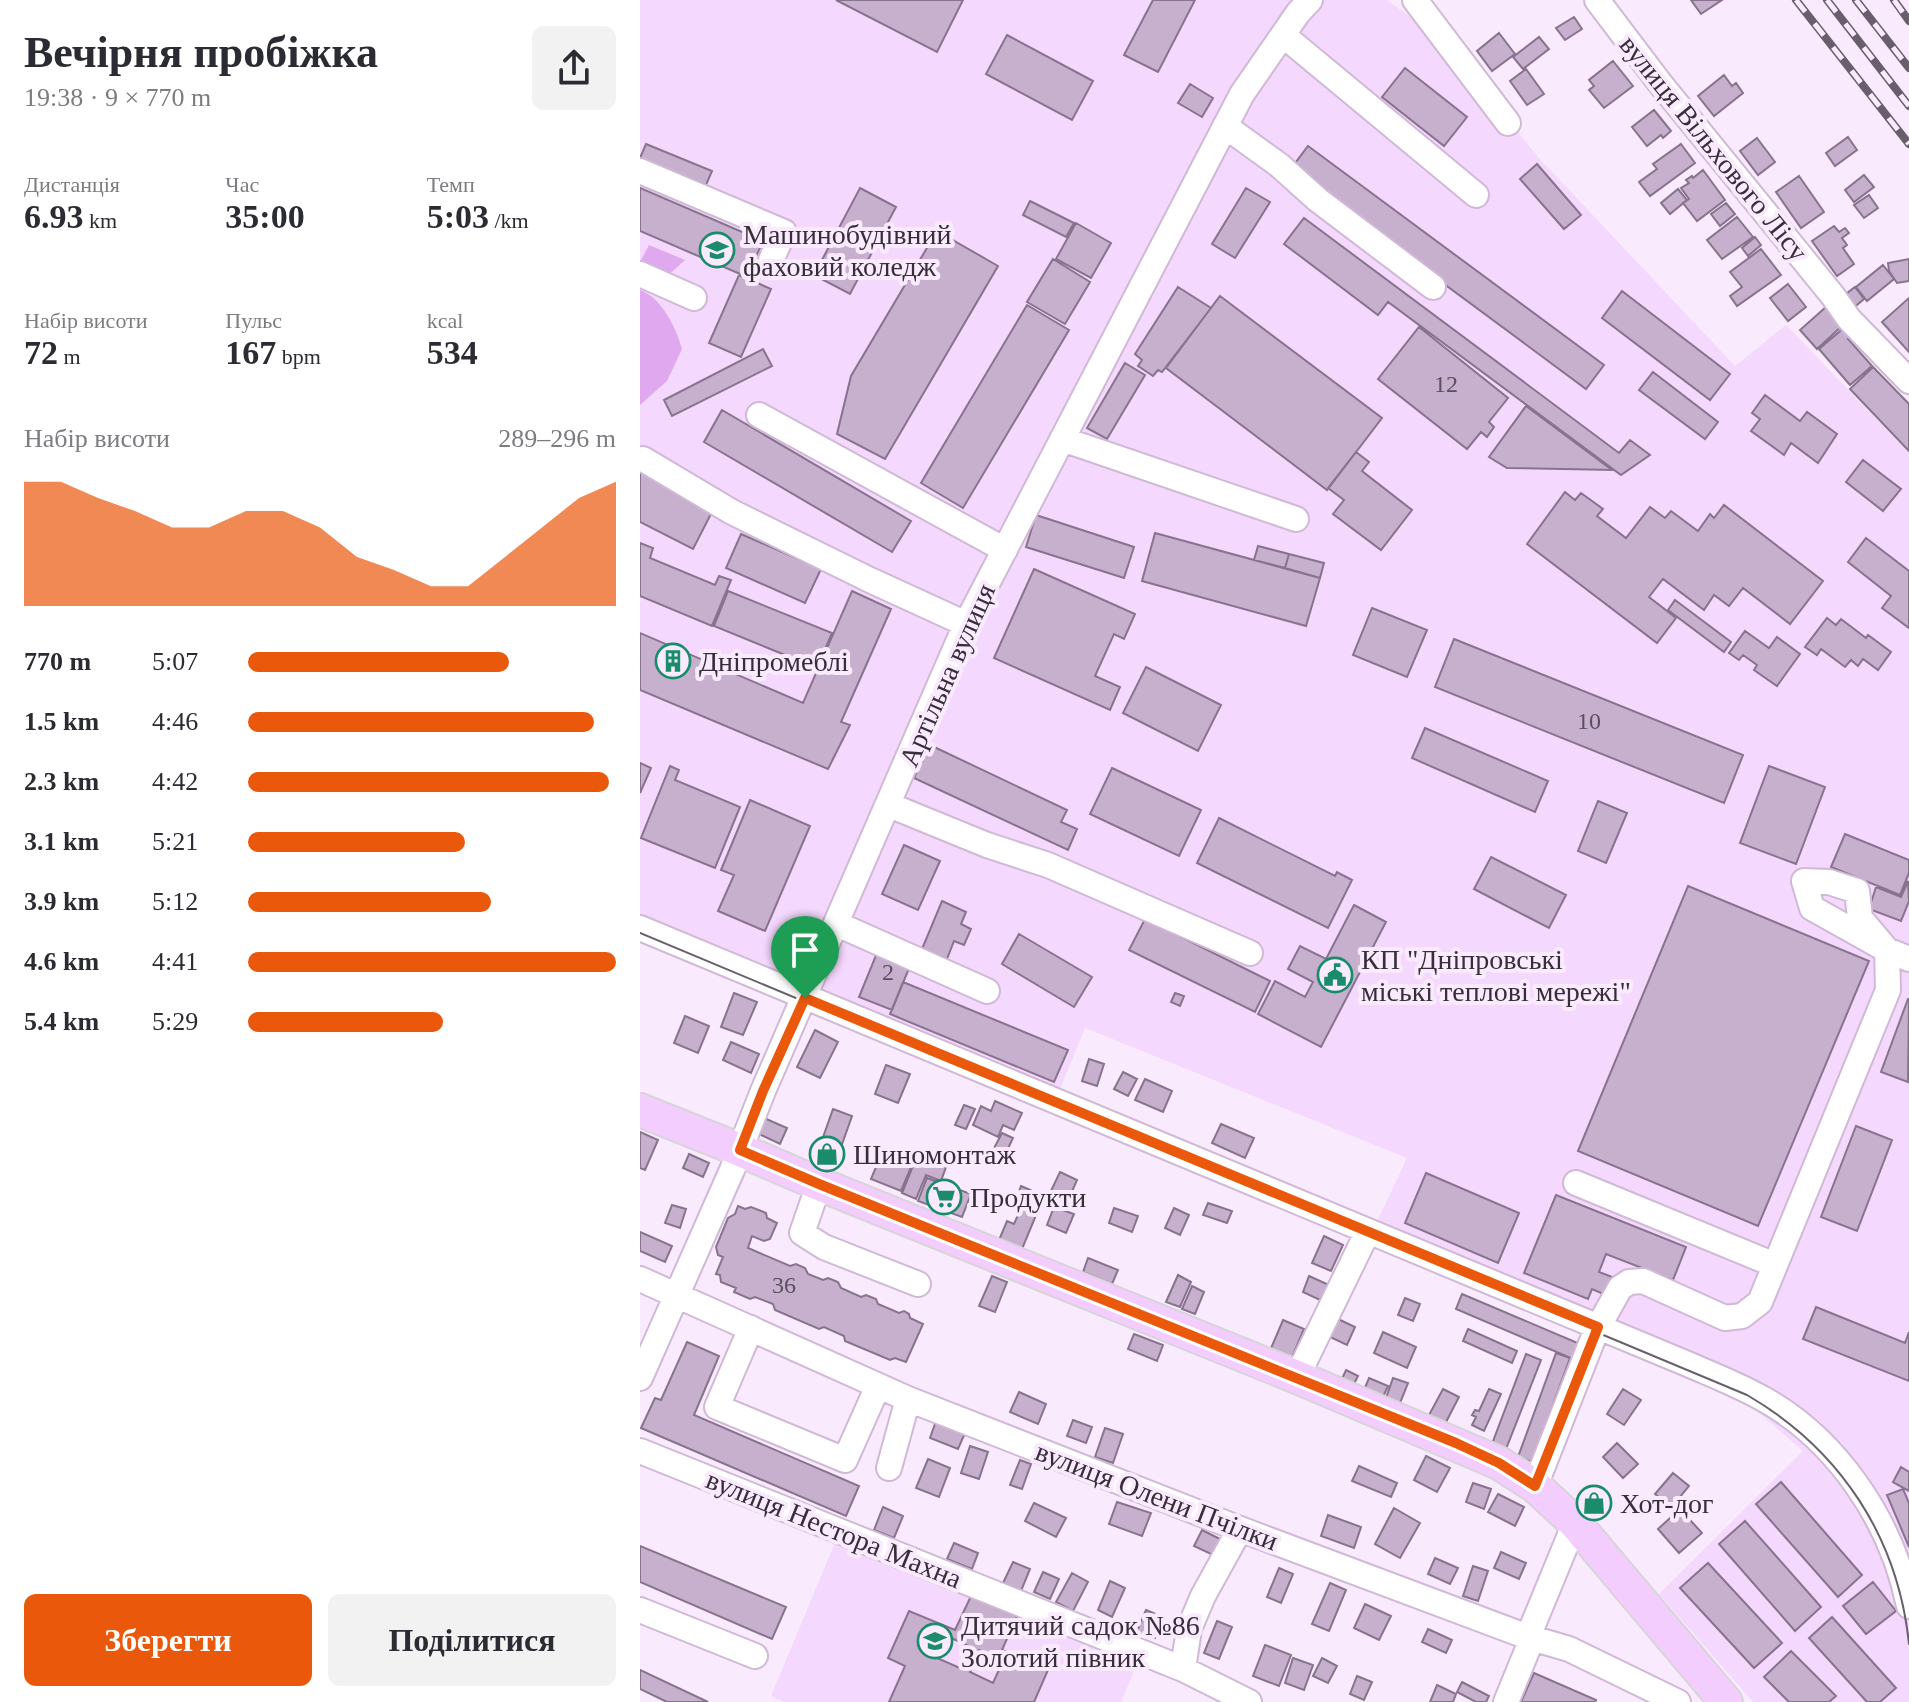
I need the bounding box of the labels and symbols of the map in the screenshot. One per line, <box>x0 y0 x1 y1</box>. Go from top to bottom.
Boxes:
street label: вулиця Вільхового Лісу <box>1614 29 1814 267</box>
place label: Машинобудівний фаховий коледж <box>743 219 951 282</box>
school or university icon: Машинобудівний фаховий коледж <box>698 231 736 269</box>
house number: 12 <box>1434 371 1458 397</box>
street label: Артільна вулиця <box>893 579 1001 771</box>
building icon: Дніпромеблі <box>654 642 692 680</box>
place label: Дніпромеблі <box>699 646 849 677</box>
house number: 10 <box>1577 708 1601 734</box>
pin <box>771 916 839 998</box>
place label: КП "Дніпровські міські теплові мережі" <box>1361 944 1631 1007</box>
public building icon: КП "Дніпровські міські теплові мережі" <box>1316 956 1354 994</box>
house number: 2 <box>882 959 894 985</box>
shop icon: Шиномонтаж <box>808 1135 846 1173</box>
place label: Шиномонтаж <box>853 1139 1016 1170</box>
supermarket icon: Продукти <box>925 1178 963 1216</box>
place label: Продукти <box>970 1182 1086 1213</box>
house number: 36 <box>772 1272 796 1298</box>
street label: вулиця Олени Пчілки <box>1031 1435 1283 1557</box>
street label: вулиця Нестора Махна <box>702 1464 967 1595</box>
shop icon: Хот-дог <box>1575 1484 1613 1522</box>
place label: Хот-дог <box>1620 1488 1713 1519</box>
place label: Дитячий садок №86 Золотий півник <box>961 1610 1200 1673</box>
school or university icon: Дитячий садок №86 Золотий півник <box>916 1622 954 1660</box>

